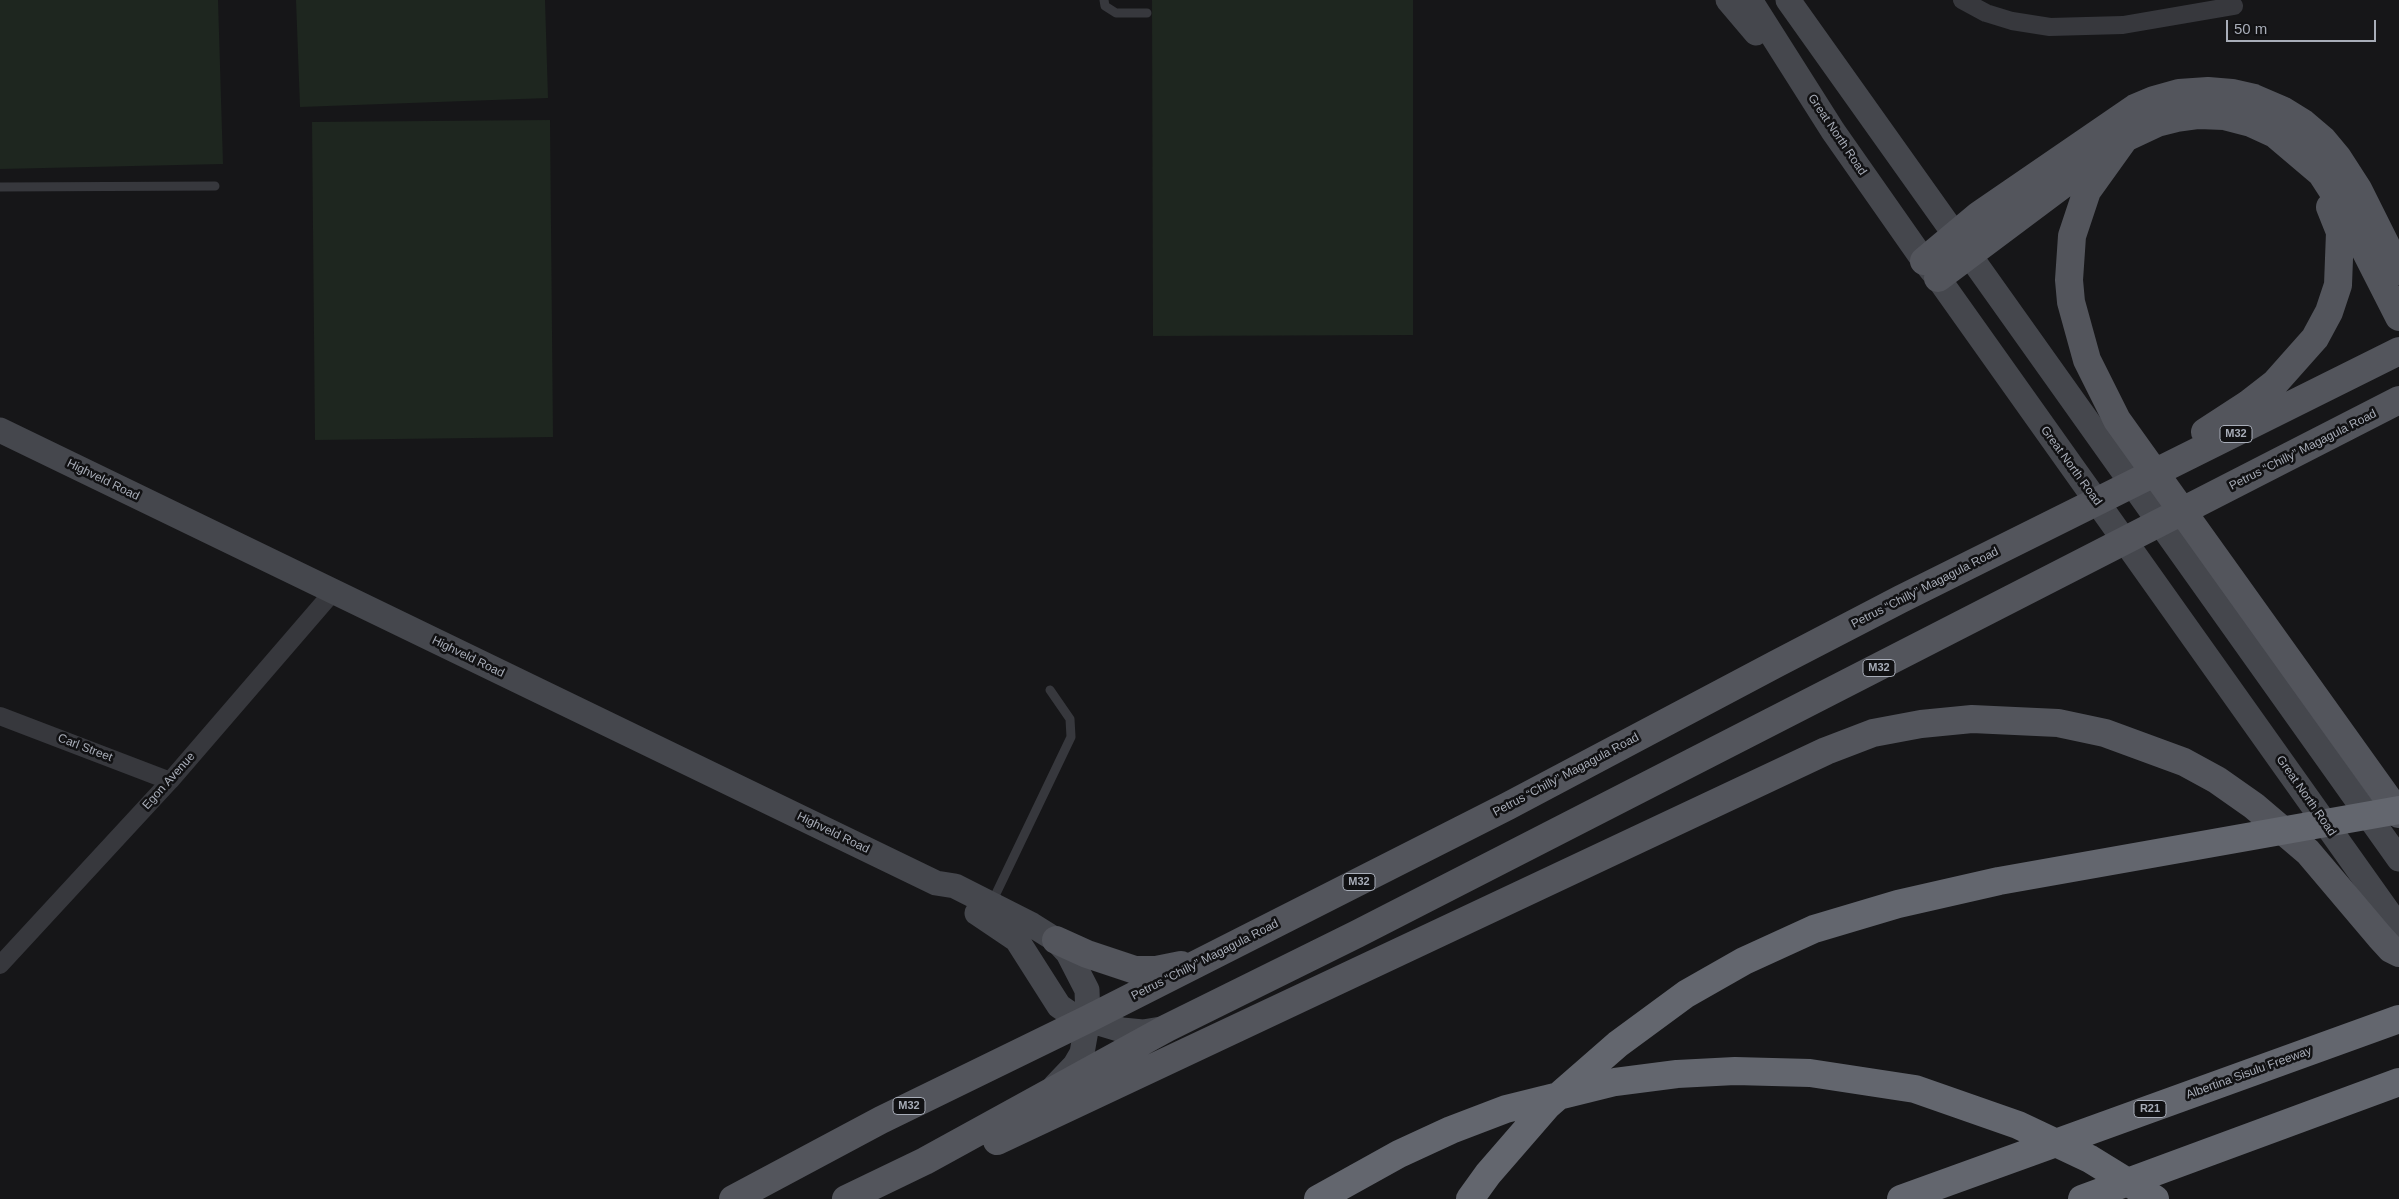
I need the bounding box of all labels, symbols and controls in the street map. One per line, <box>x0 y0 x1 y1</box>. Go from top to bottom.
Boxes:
scale bar <box>2229 10 2379 42</box>
text: 50 m <box>2234 20 2267 37</box>
street label: Great North Road <box>1805 92 1869 178</box>
street label: Petrus “Chilly” Magagula Road <box>2227 406 2379 494</box>
street label: Great North Road <box>2037 423 2105 509</box>
road number: M32 <box>2220 426 2252 442</box>
street label: Highveld Road <box>64 456 142 504</box>
street label: Petrus “Chilly” Magagula Road <box>1849 544 2001 632</box>
street label: Highveld Road <box>429 633 507 681</box>
road number: M32 <box>1863 660 1895 676</box>
street label: Petrus “Chilly” Magagula Road <box>1490 730 1642 820</box>
street label: Carl Street <box>56 731 114 765</box>
street label: Egon Avenue <box>140 749 198 813</box>
street label: Great North Road <box>2273 753 2339 839</box>
street label: Highveld Road <box>794 809 872 857</box>
road number: M32 <box>1343 874 1375 890</box>
street label: Petrus “Chilly” Magagula Road <box>1129 916 1281 1004</box>
street label: Albertina Sisulu Freeway <box>2184 1044 2314 1102</box>
road number: M32 <box>893 1098 925 1114</box>
road number: R21 <box>2134 1100 2166 1118</box>

